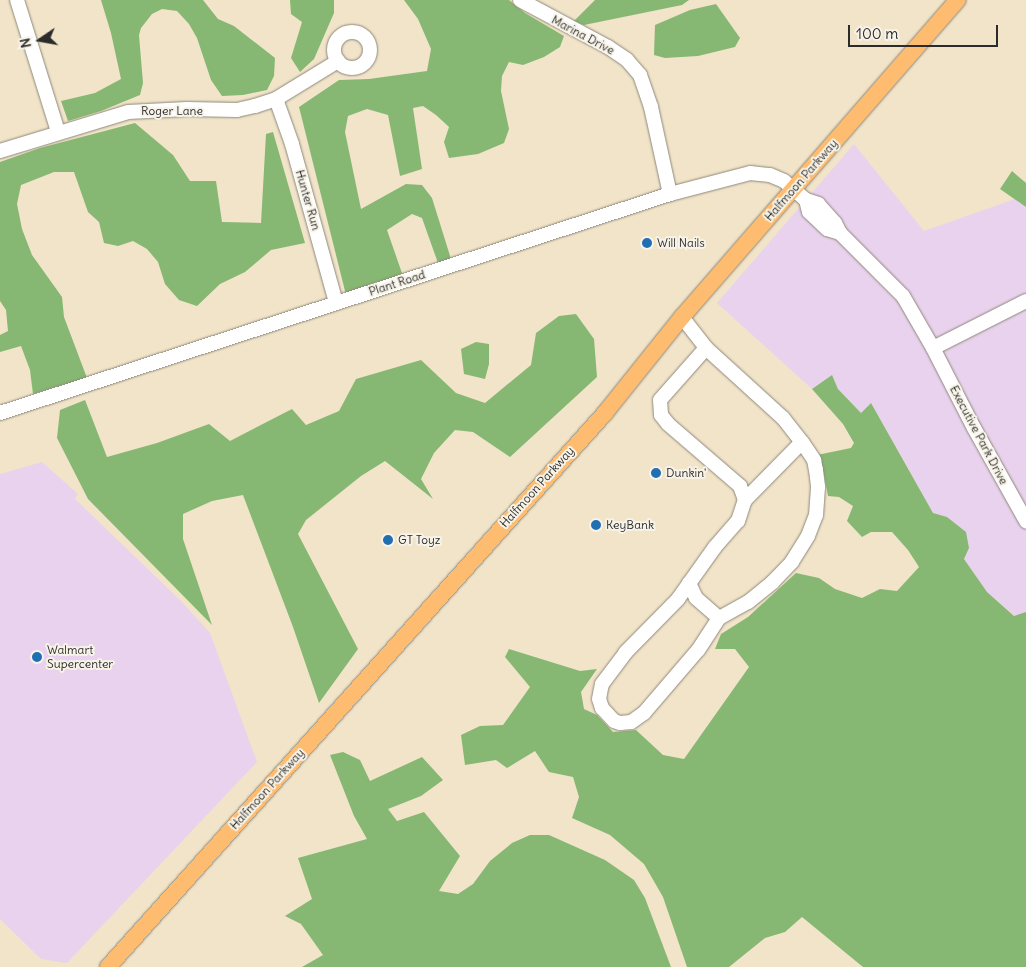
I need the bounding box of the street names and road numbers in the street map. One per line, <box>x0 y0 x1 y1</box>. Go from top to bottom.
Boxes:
street label: Marina Drive <box>549 12 617 58</box>
street label: Roger Lane <box>141 104 203 118</box>
street label: Halfmoon Parkway <box>762 136 840 224</box>
street label: Hunter Run <box>293 168 323 232</box>
street label: Plant Road <box>367 267 427 299</box>
street label: Executive Park Drive <box>947 383 1011 487</box>
street label: Halfmoon Parkway <box>497 444 577 530</box>
street label: Halfmoon Parkway <box>227 746 307 832</box>

